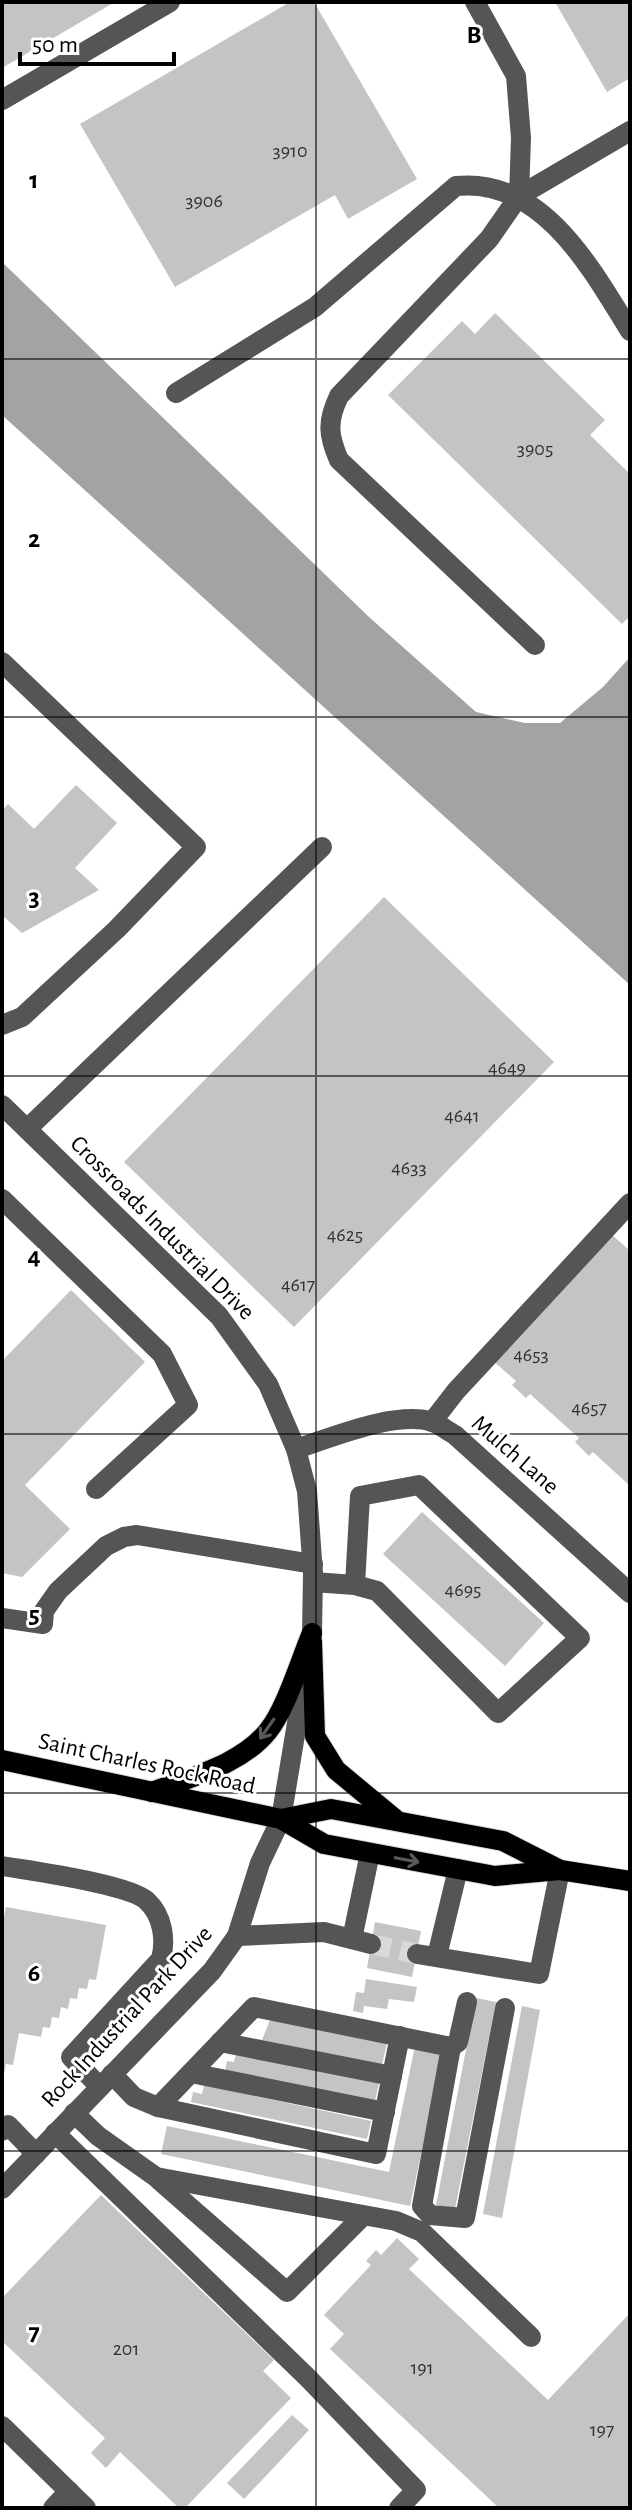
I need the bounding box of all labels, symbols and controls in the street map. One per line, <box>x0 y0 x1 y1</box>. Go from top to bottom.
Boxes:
scale bar <box>20 16 174 66</box>
text: B <box>466 22 482 48</box>
text: 50 m <box>32 33 78 57</box>
house number: 3910 <box>272 141 308 161</box>
text: 1 <box>29 167 39 193</box>
house number: 3906 <box>185 191 223 211</box>
house number: 3905 <box>517 439 553 459</box>
text: 2 <box>28 526 40 552</box>
text: 3 <box>28 885 40 911</box>
house number: 4649 <box>488 1058 526 1078</box>
house number: 4641 <box>444 1106 480 1126</box>
street label: Crossroads Industrial Drive <box>65 1131 259 1325</box>
house number: 4633 <box>391 1158 427 1178</box>
house number: 4625 <box>327 1225 363 1245</box>
text: 4 <box>27 1243 41 1269</box>
house number: 4617 <box>281 1275 315 1295</box>
house number: 4653 <box>513 1345 549 1365</box>
house number: 4657 <box>571 1398 607 1418</box>
street label: Mulch Lane <box>467 1411 563 1499</box>
house number: 4695 <box>445 1580 481 1600</box>
text: 5 <box>28 1602 40 1628</box>
one-way arrow <box>259 1717 276 1740</box>
street label: Saint Charles Rock Road <box>36 1729 258 1799</box>
one-way arrow <box>394 1853 419 1868</box>
street label: Rock Industrial Park Drive <box>37 1922 217 2112</box>
text: 6 <box>28 1960 40 1986</box>
text: 7 <box>28 2319 40 2345</box>
house number: 201 <box>113 2339 139 2359</box>
house number: 191 <box>410 2358 434 2378</box>
house number: 197 <box>590 2420 614 2440</box>

